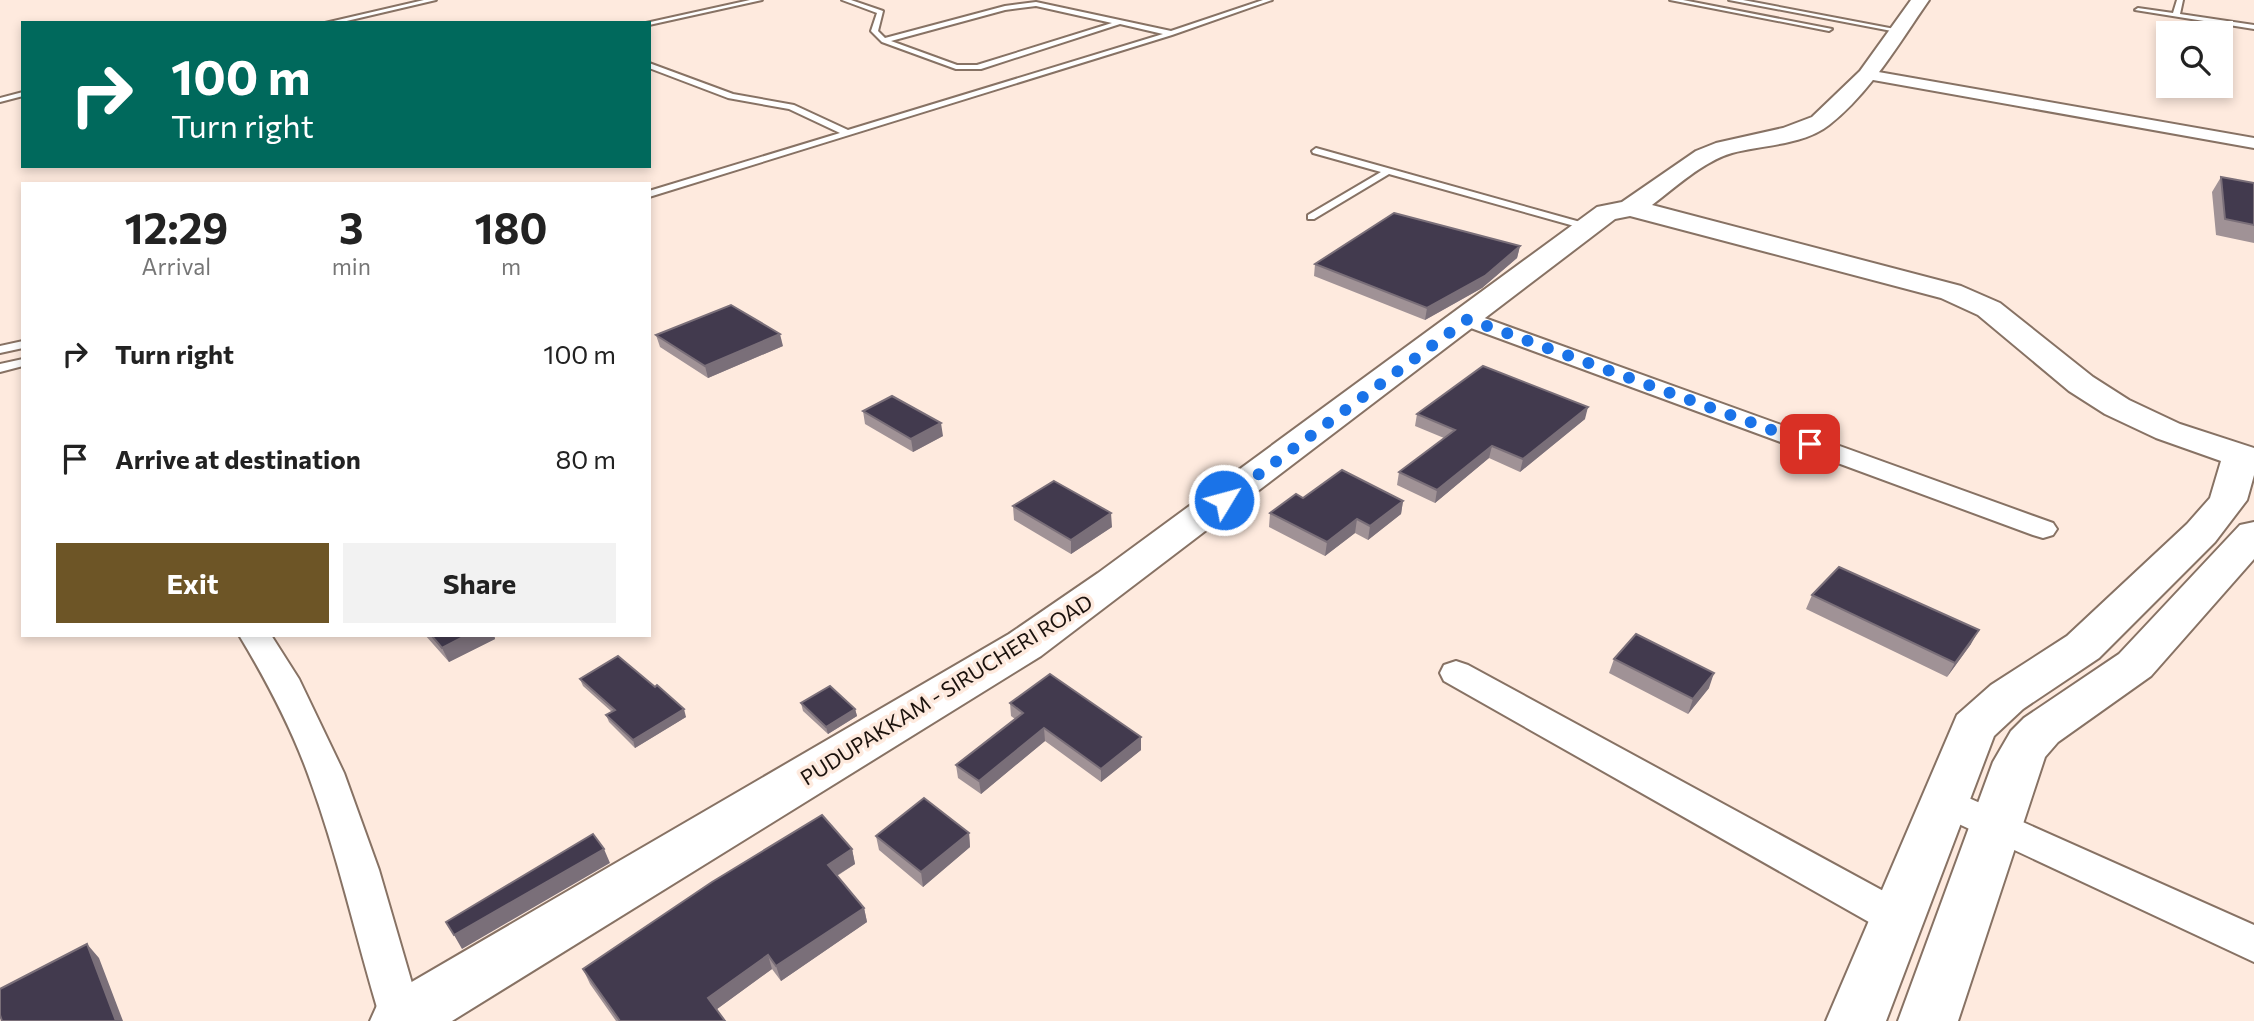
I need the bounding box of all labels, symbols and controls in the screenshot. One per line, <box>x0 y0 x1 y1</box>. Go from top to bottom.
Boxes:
map controls <box>2156 21 2233 98</box>
button: search <box>2156 21 2233 98</box>
text: 100 m <box>171 45 310 105</box>
icon: right <box>56 49 147 140</box>
text: Turn right <box>171 105 314 145</box>
text: 12:29 <box>125 201 228 253</box>
text: 3 <box>339 201 364 253</box>
text: 180 <box>474 201 547 253</box>
text: Arrival <box>142 252 211 280</box>
text: min <box>332 252 371 280</box>
text: m <box>501 252 521 280</box>
icon: right <box>56 335 94 373</box>
text: Turn right <box>115 338 234 369</box>
text: 100 m <box>543 338 616 369</box>
pin <box>1780 414 1840 474</box>
icon: arrive <box>1791 425 1829 463</box>
icon: arrive <box>56 440 94 478</box>
text: Arrive at destination <box>115 443 361 474</box>
text: 80 m <box>556 443 616 474</box>
position arrow <box>1187 463 1261 537</box>
button: Exit <box>56 543 329 623</box>
button: Share <box>343 543 616 623</box>
street label: PUDUPAKKAM - SIRUCHERI ROAD <box>795 588 1097 790</box>

